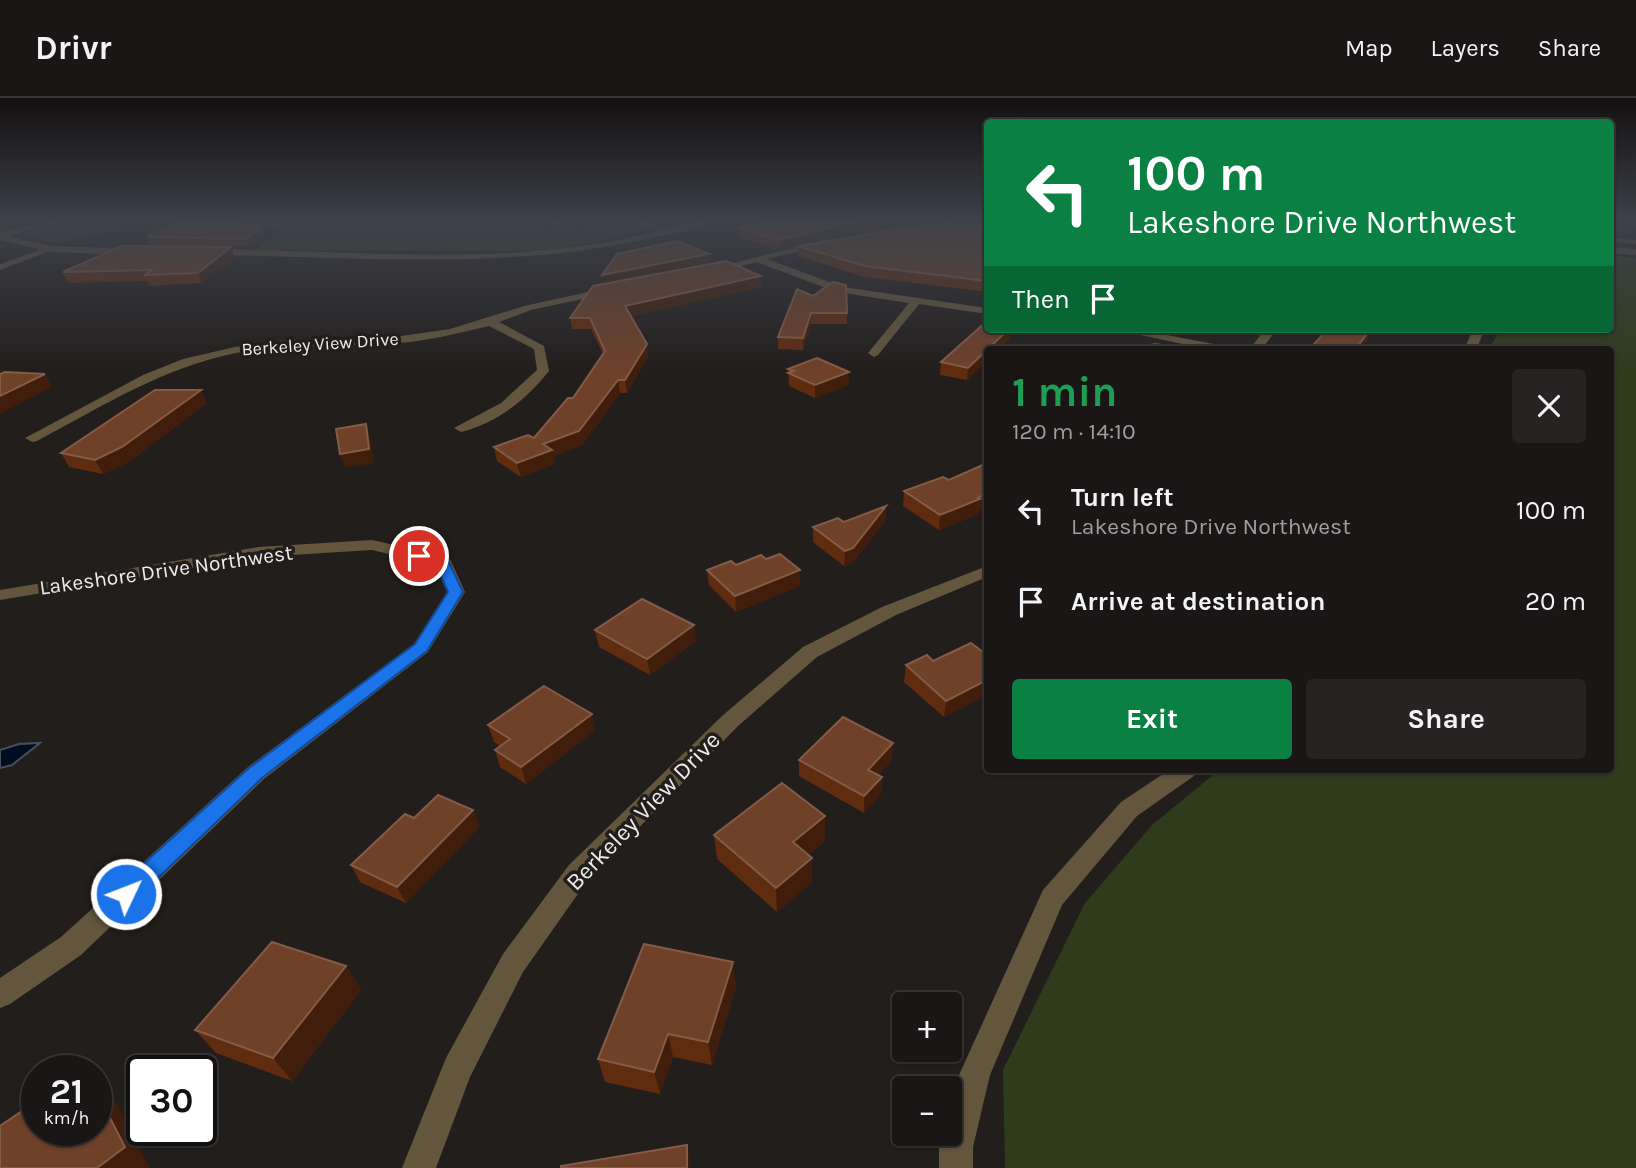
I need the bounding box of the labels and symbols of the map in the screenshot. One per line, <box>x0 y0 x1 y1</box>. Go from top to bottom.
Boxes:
street label: Berkeley View Drive <box>241 328 399 360</box>
pin <box>389 526 449 586</box>
street label: Lakeshore Drive Northwest <box>38 540 294 600</box>
street label: Berkeley View Drive <box>560 726 726 896</box>
position arrow <box>89 857 163 931</box>
speed limit sign: 30 <box>126 1055 217 1146</box>

